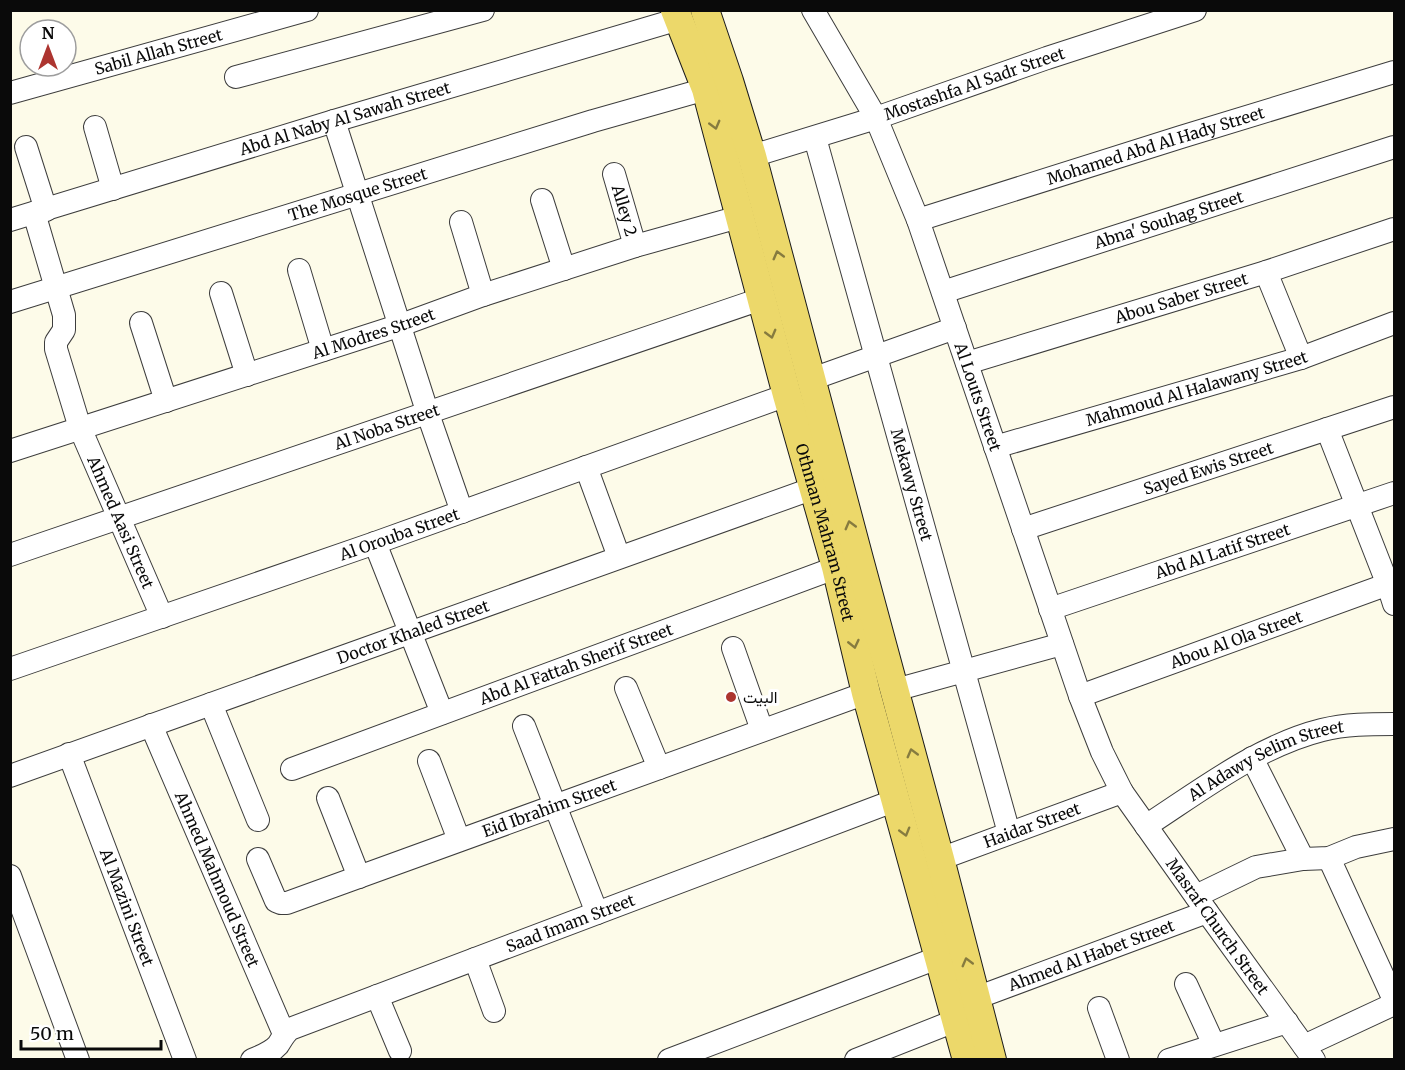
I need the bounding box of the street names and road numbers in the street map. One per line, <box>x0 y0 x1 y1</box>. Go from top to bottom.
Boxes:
street label: Sabil Allah Street <box>92 24 225 79</box>
street label: Mostashfa Al Sadr Street <box>882 43 1068 124</box>
street label: Abd Al Naby Al Sawah Street <box>236 77 453 160</box>
street label: Mohamed Abd Al Hady Street <box>1044 102 1267 189</box>
street label: The Mosque Street <box>286 163 430 225</box>
street label: Alley 2 <box>607 182 642 238</box>
street label: Abna' Souhag Street <box>1091 186 1246 253</box>
street label: Abou Saber Street <box>1111 268 1251 328</box>
street label: Al Modres Street <box>309 303 438 363</box>
street label: Al Louts Street <box>950 339 1006 454</box>
street label: Mahmoud Al Halawany Street <box>1083 346 1311 430</box>
street label: Al Noba Street <box>331 399 443 454</box>
street label: Mekawy Street <box>887 426 937 544</box>
street label: Sayed Ewis Street <box>1141 437 1276 499</box>
street label: Othman Mahram Street <box>791 441 859 624</box>
street label: Ahmed Aasi Street <box>83 452 159 592</box>
street label: Al Orouba Street <box>336 503 463 565</box>
street label: Abd Al Latif Street <box>1152 519 1293 583</box>
street label: Doctor Khaled Street <box>334 595 492 668</box>
street label: Abou Al Ola Street <box>1166 606 1306 673</box>
street label: Abd Al Fattah Sherif Street <box>476 619 676 709</box>
street label: Al Adawy Selim Street <box>1183 716 1346 806</box>
street label: Eid Ibrahim Street <box>479 774 620 841</box>
street label: Ahmed Mahmoud Street <box>170 788 264 971</box>
street label: Haidar Street <box>981 798 1084 852</box>
street label: Al Mazini Street <box>95 845 159 970</box>
street label: Masraf Church Street <box>1162 854 1274 999</box>
street label: Saad Imam Street <box>503 889 638 957</box>
street label: Ahmed Al Habet Street <box>1005 915 1178 995</box>

